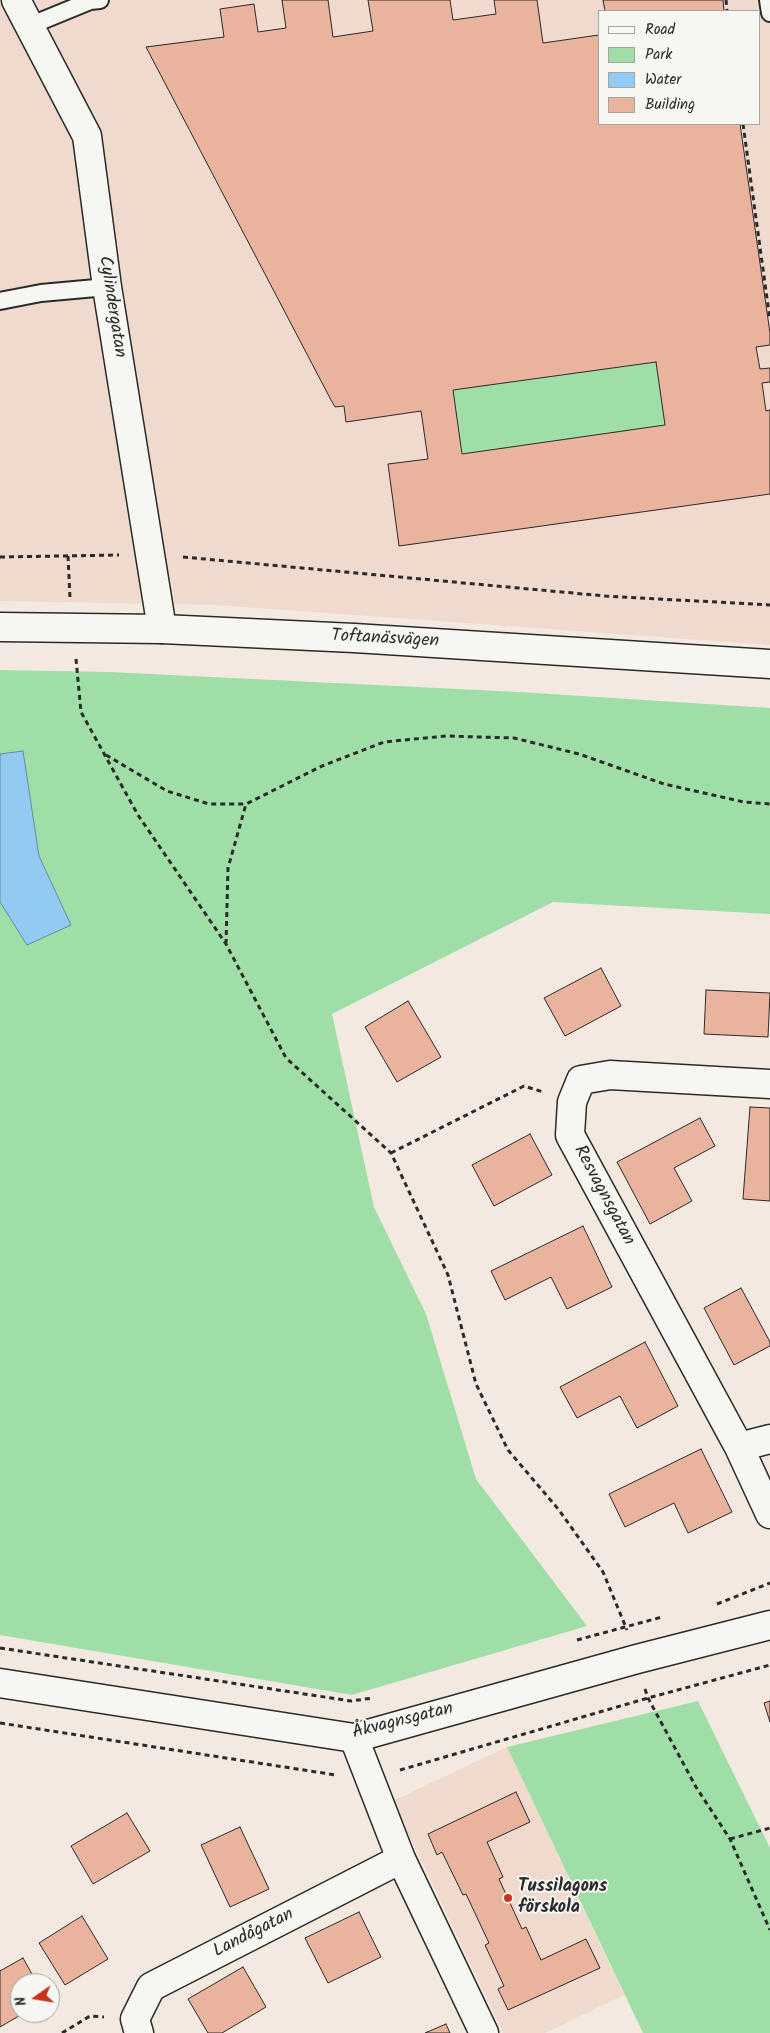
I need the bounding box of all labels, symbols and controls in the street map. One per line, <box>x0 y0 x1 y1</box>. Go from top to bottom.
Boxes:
legend <box>598 10 760 125</box>
text: Road <box>645 18 675 42</box>
text: Park <box>645 43 672 67</box>
text: Water <box>645 68 681 92</box>
text: Building <box>645 93 695 117</box>
street label: Cylindergatan <box>92 255 130 359</box>
street label: Toftanäsvägen <box>330 626 440 654</box>
street label: Resvagnsgatan <box>568 1142 638 1250</box>
street label: Åkvagnsgatan <box>350 1699 456 1745</box>
place label: Tussilagons förskola <box>518 1877 607 1920</box>
marker: Tussilagons förskola <box>502 1892 514 1904</box>
street label: Landågatan <box>210 1905 298 1963</box>
north arrow <box>10 1973 60 2023</box>
text: N <box>10 1994 33 2008</box>

